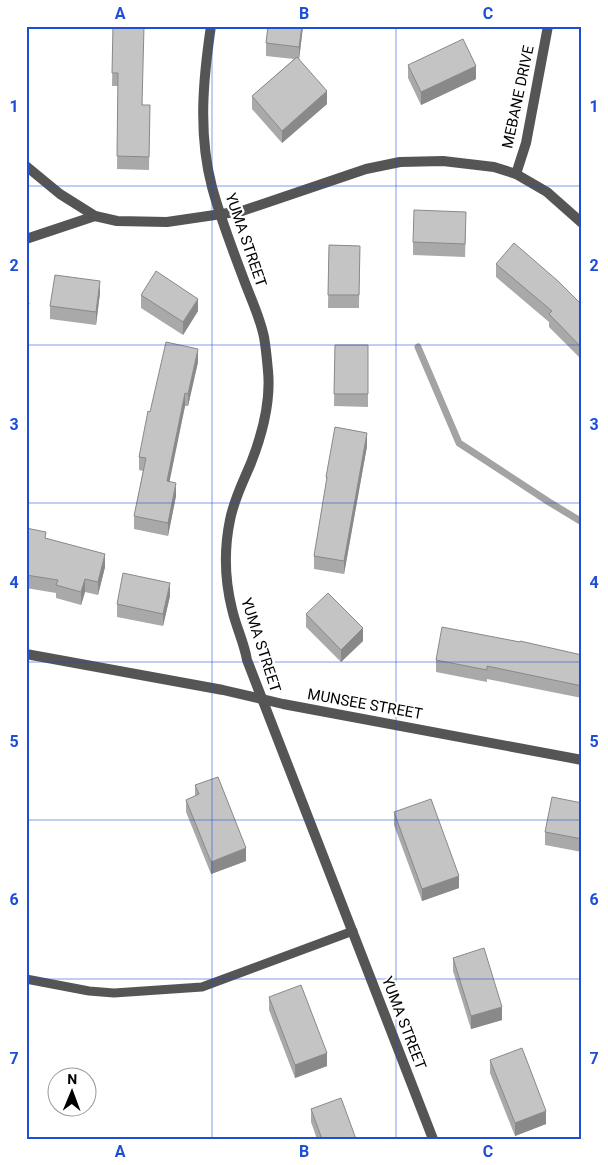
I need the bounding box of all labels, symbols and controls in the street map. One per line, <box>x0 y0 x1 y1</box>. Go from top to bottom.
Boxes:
text: A <box>115 4 126 23</box>
text: B <box>299 4 309 23</box>
text: C <box>483 4 493 23</box>
street label: MEBANE DRIVE <box>498 43 538 150</box>
text: 1 <box>9 97 19 116</box>
text: 1 <box>589 97 599 116</box>
street label: YUMA STREET <box>222 191 270 289</box>
text: 2 <box>9 256 19 275</box>
text: 2 <box>589 256 599 275</box>
text: 3 <box>9 415 19 434</box>
text: 3 <box>589 415 599 434</box>
text: 4 <box>9 573 19 592</box>
text: 4 <box>589 573 599 592</box>
street label: YUMA STREET <box>237 596 285 694</box>
street label: MUNSEE STREET <box>306 685 424 723</box>
text: 5 <box>9 732 19 751</box>
text: 5 <box>589 732 599 751</box>
text: 6 <box>9 890 19 909</box>
text: 6 <box>589 890 599 909</box>
street label: YUMA STREET <box>378 974 430 1072</box>
text: 7 <box>9 1049 19 1068</box>
text: 7 <box>589 1049 599 1068</box>
north arrow <box>48 1068 98 1118</box>
text: N <box>67 1071 77 1087</box>
text: A <box>115 1142 126 1161</box>
text: B <box>299 1142 309 1161</box>
text: C <box>483 1142 493 1161</box>

